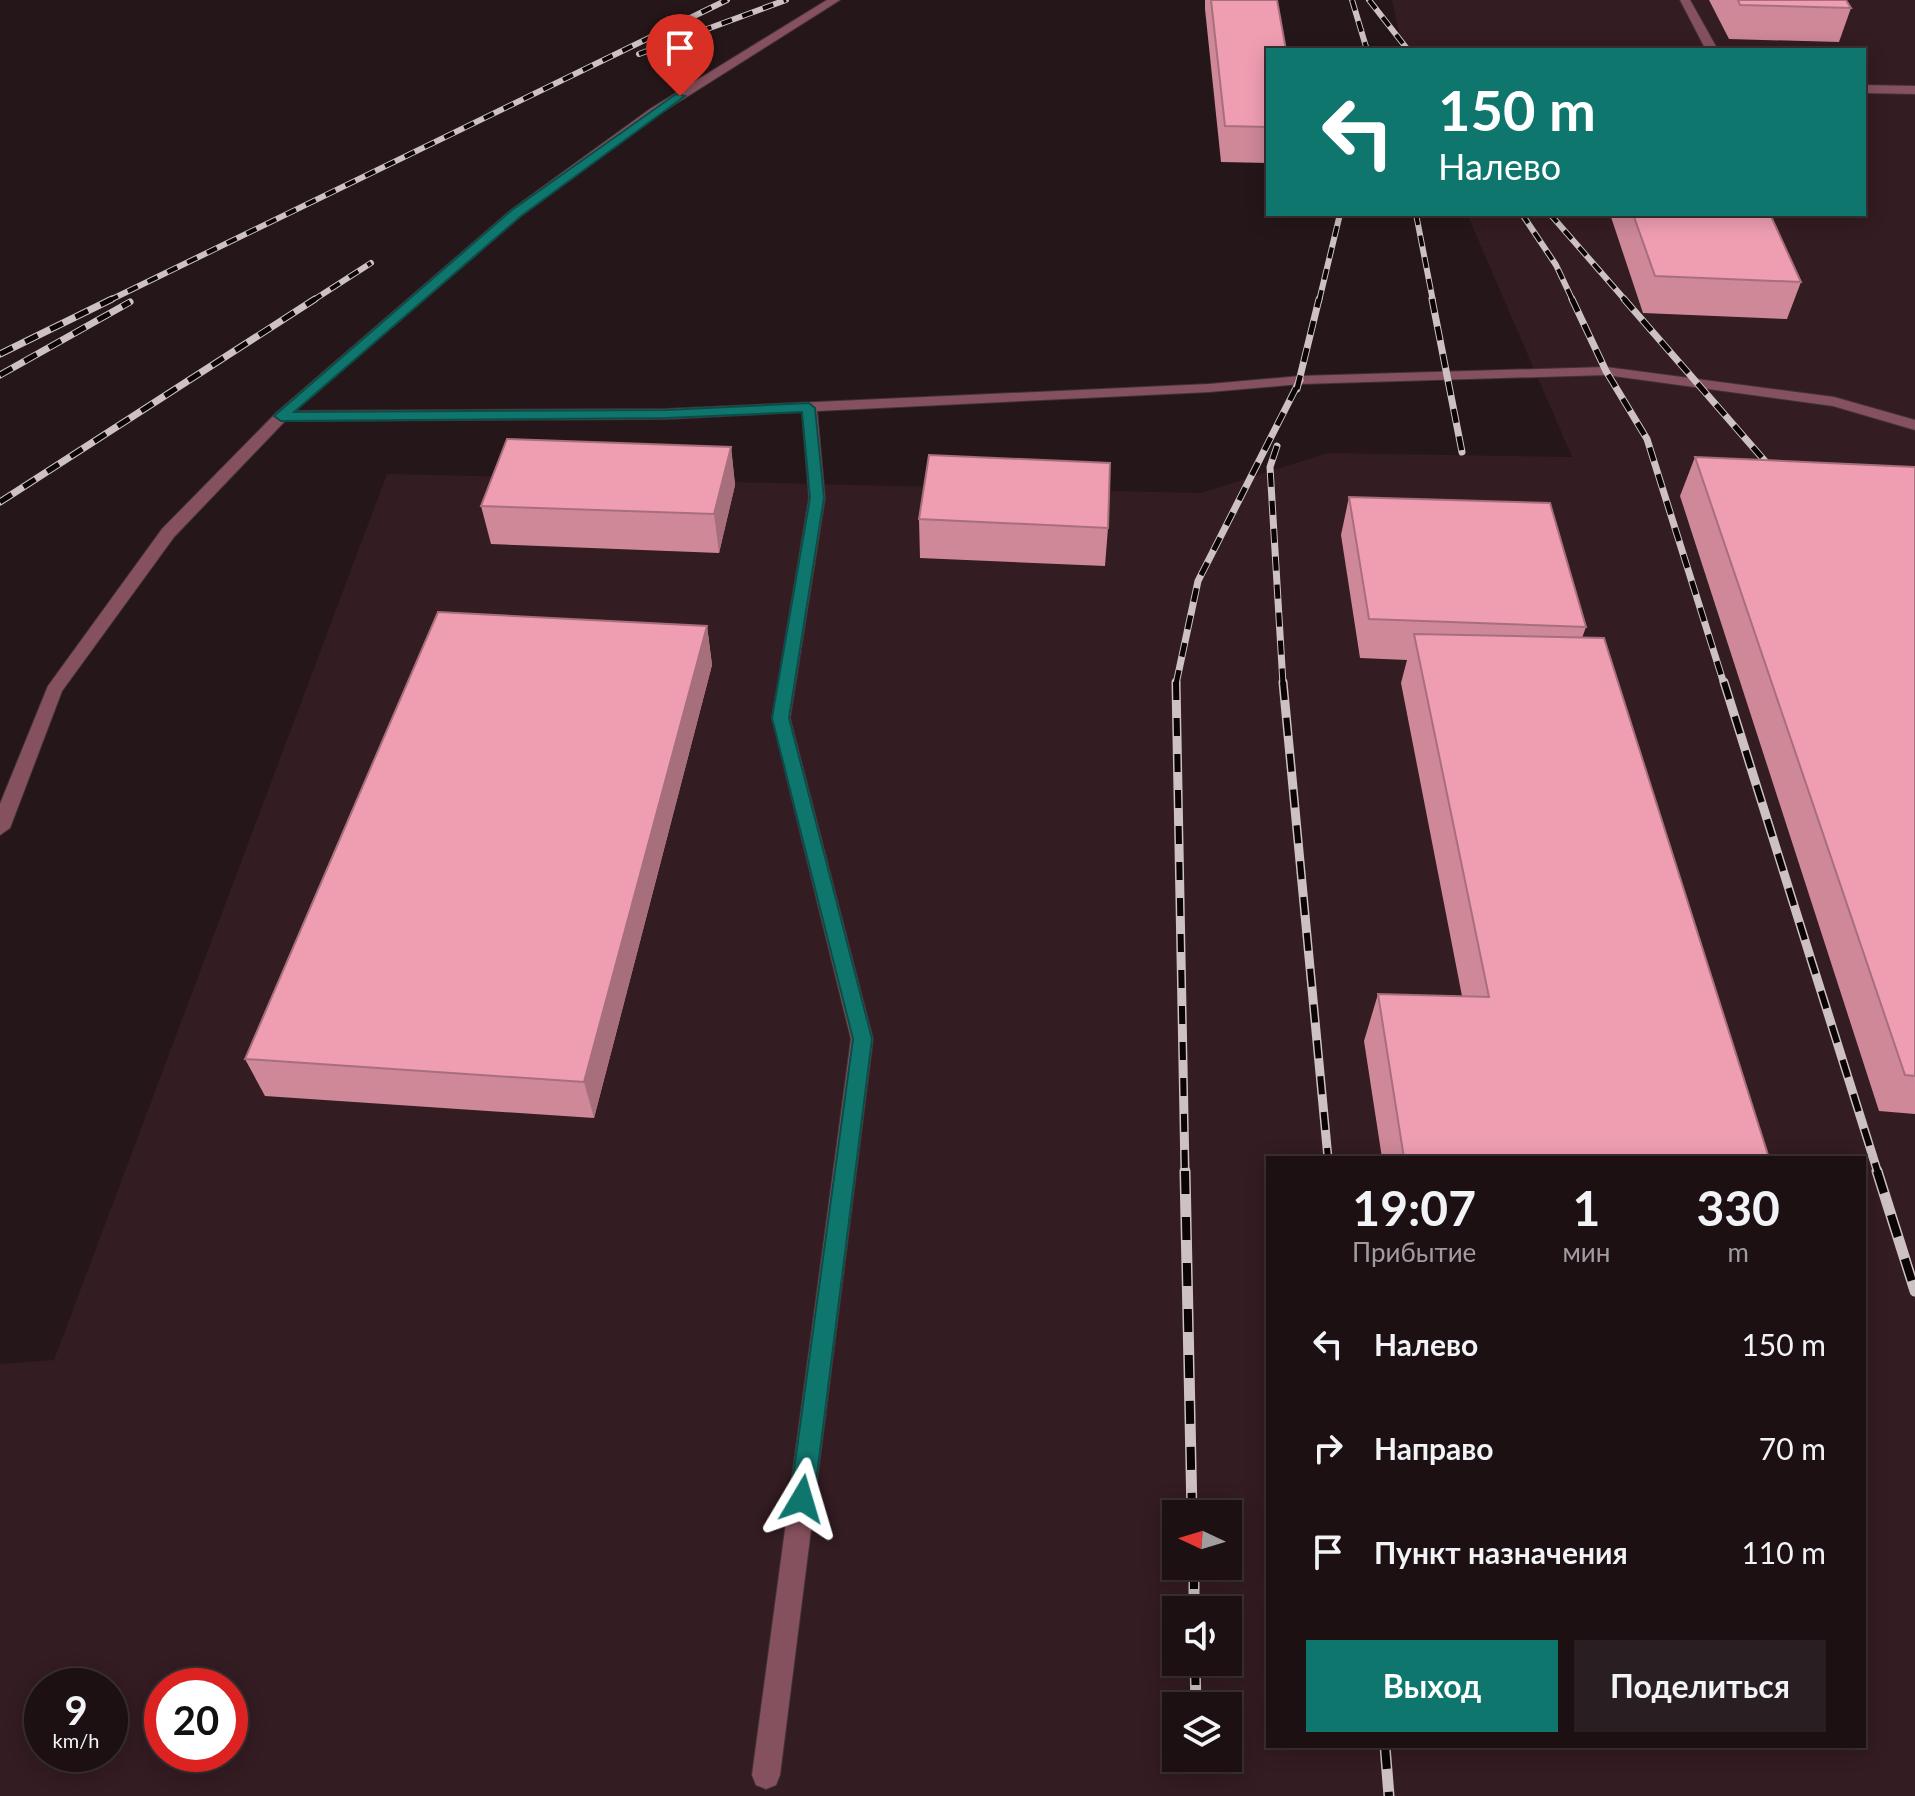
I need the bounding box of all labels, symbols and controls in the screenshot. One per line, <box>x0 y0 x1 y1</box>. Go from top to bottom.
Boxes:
pin <box>646 14.0 714 96</box>
icon: arrive <box>658 26 702 70</box>
text: 150 m <box>1438 76 1596 143</box>
icon: left <box>1306 80 1410 184</box>
text: Налево <box>1438 144 1561 188</box>
text: 19:07 <box>1352 1179 1476 1236</box>
text: 1 <box>1572 1179 1600 1236</box>
text: 330 <box>1696 1179 1780 1236</box>
text: Прибытие <box>1352 1236 1476 1268</box>
text: мин <box>1562 1236 1610 1268</box>
text: m <box>1727 1236 1749 1268</box>
icon: left <box>1306 1322 1350 1366</box>
text: Налево <box>1374 1326 1478 1362</box>
text: 150 m <box>1741 1326 1826 1362</box>
icon: right <box>1306 1426 1350 1470</box>
text: Направо <box>1374 1430 1494 1466</box>
text: 70 m <box>1759 1430 1826 1466</box>
position arrow <box>760 1457 844 1541</box>
north arrow <box>1162 1500 1242 1580</box>
map controls <box>1162 1500 1242 1772</box>
icon: arrive <box>1306 1530 1350 1574</box>
text: Пункт назначения <box>1374 1534 1628 1570</box>
text: 110 m <box>1741 1534 1826 1570</box>
button: sound <box>1162 1596 1242 1676</box>
button: Выход <box>1306 1640 1558 1732</box>
button: Поделиться <box>1574 1640 1826 1732</box>
speed limit sign: 20 <box>144 1668 248 1772</box>
text: 9 <box>64 1686 88 1734</box>
button: layers <box>1162 1692 1242 1772</box>
text: km/h <box>53 1728 99 1752</box>

